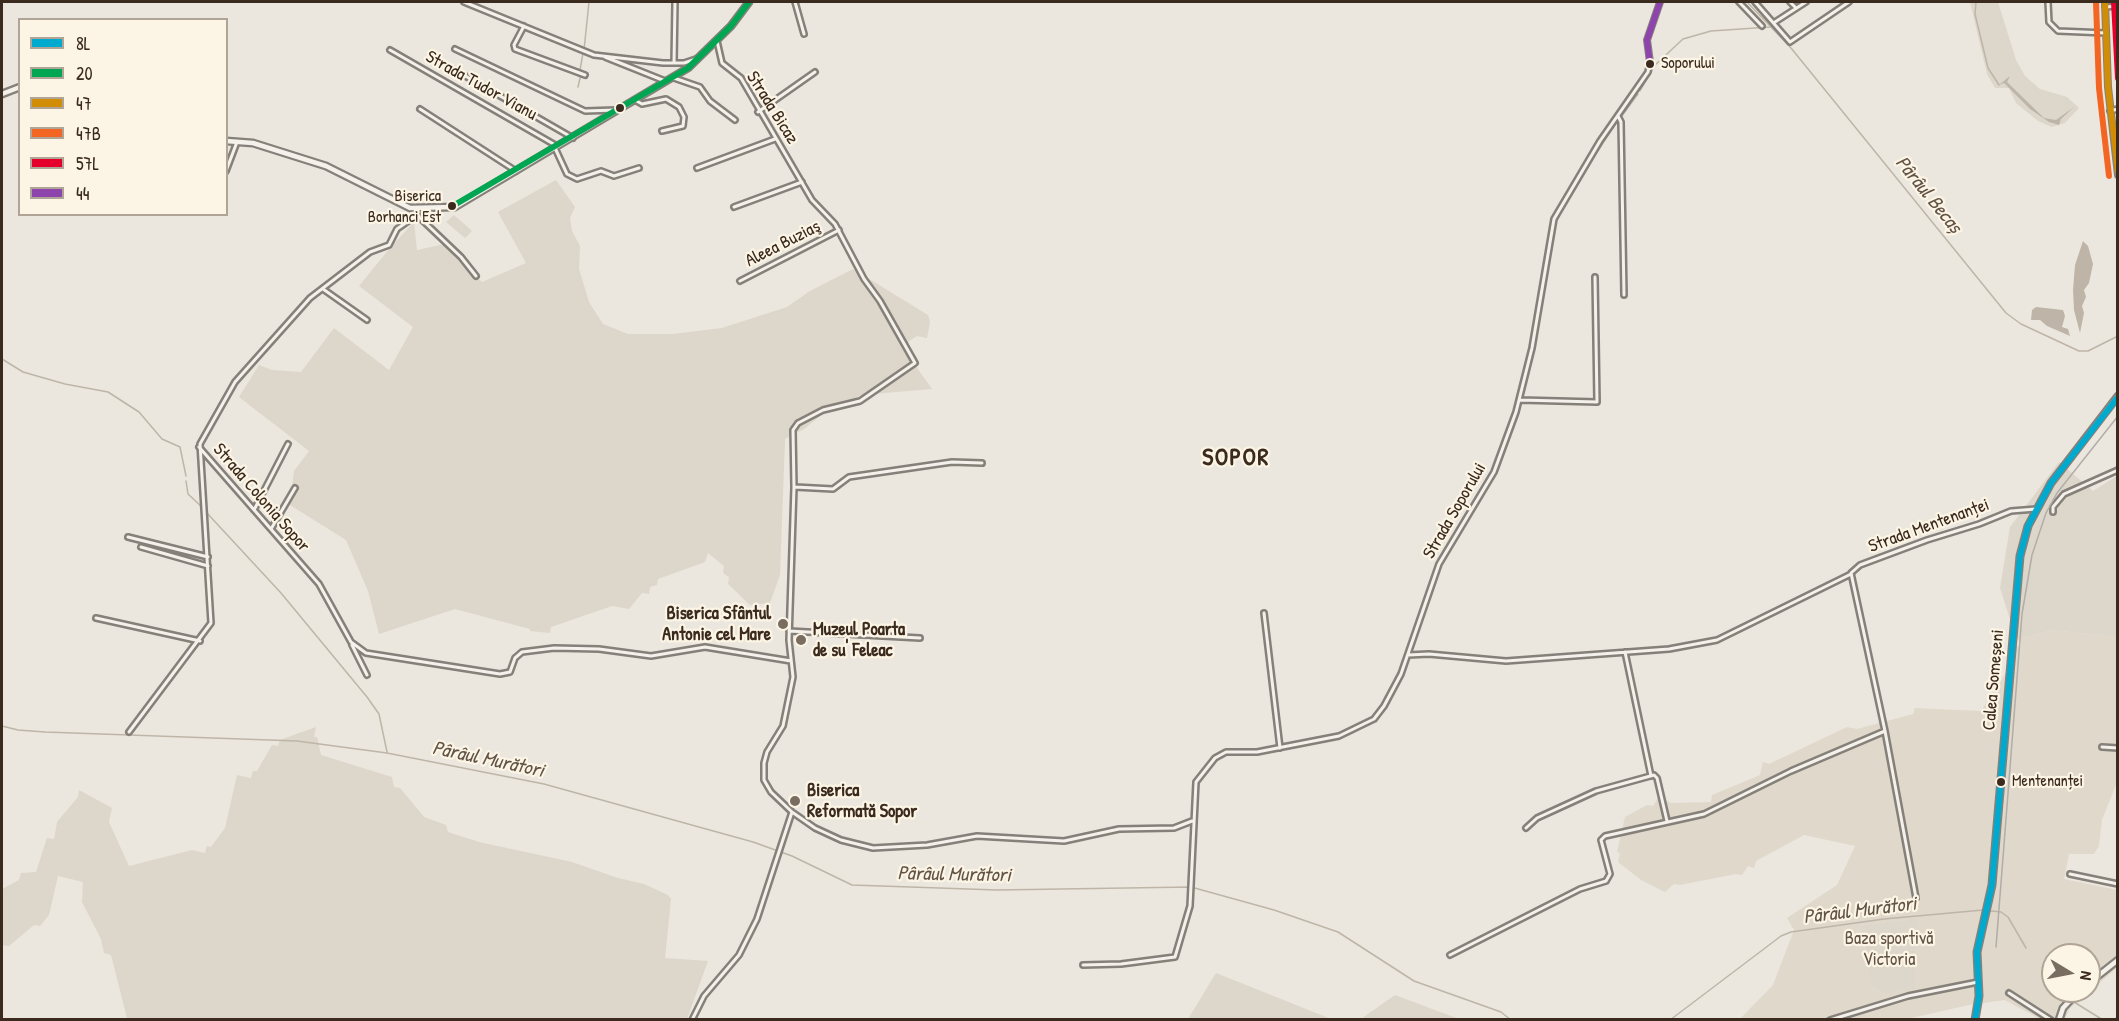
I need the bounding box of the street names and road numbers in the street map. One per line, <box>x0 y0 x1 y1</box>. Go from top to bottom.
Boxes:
street label: Strada Tudor Vianu <box>421 46 541 126</box>
street label: Strada Bicaz <box>741 68 803 148</box>
street label: Aleea Buziaş <box>742 216 824 272</box>
street label: Strada Colonia Sopor <box>208 439 314 557</box>
street label: Strada Soporului <box>1419 459 1491 563</box>
street label: Strada Mentenanței <box>1866 494 1992 558</box>
street label: Calea Someșeni <box>1979 629 2009 731</box>

